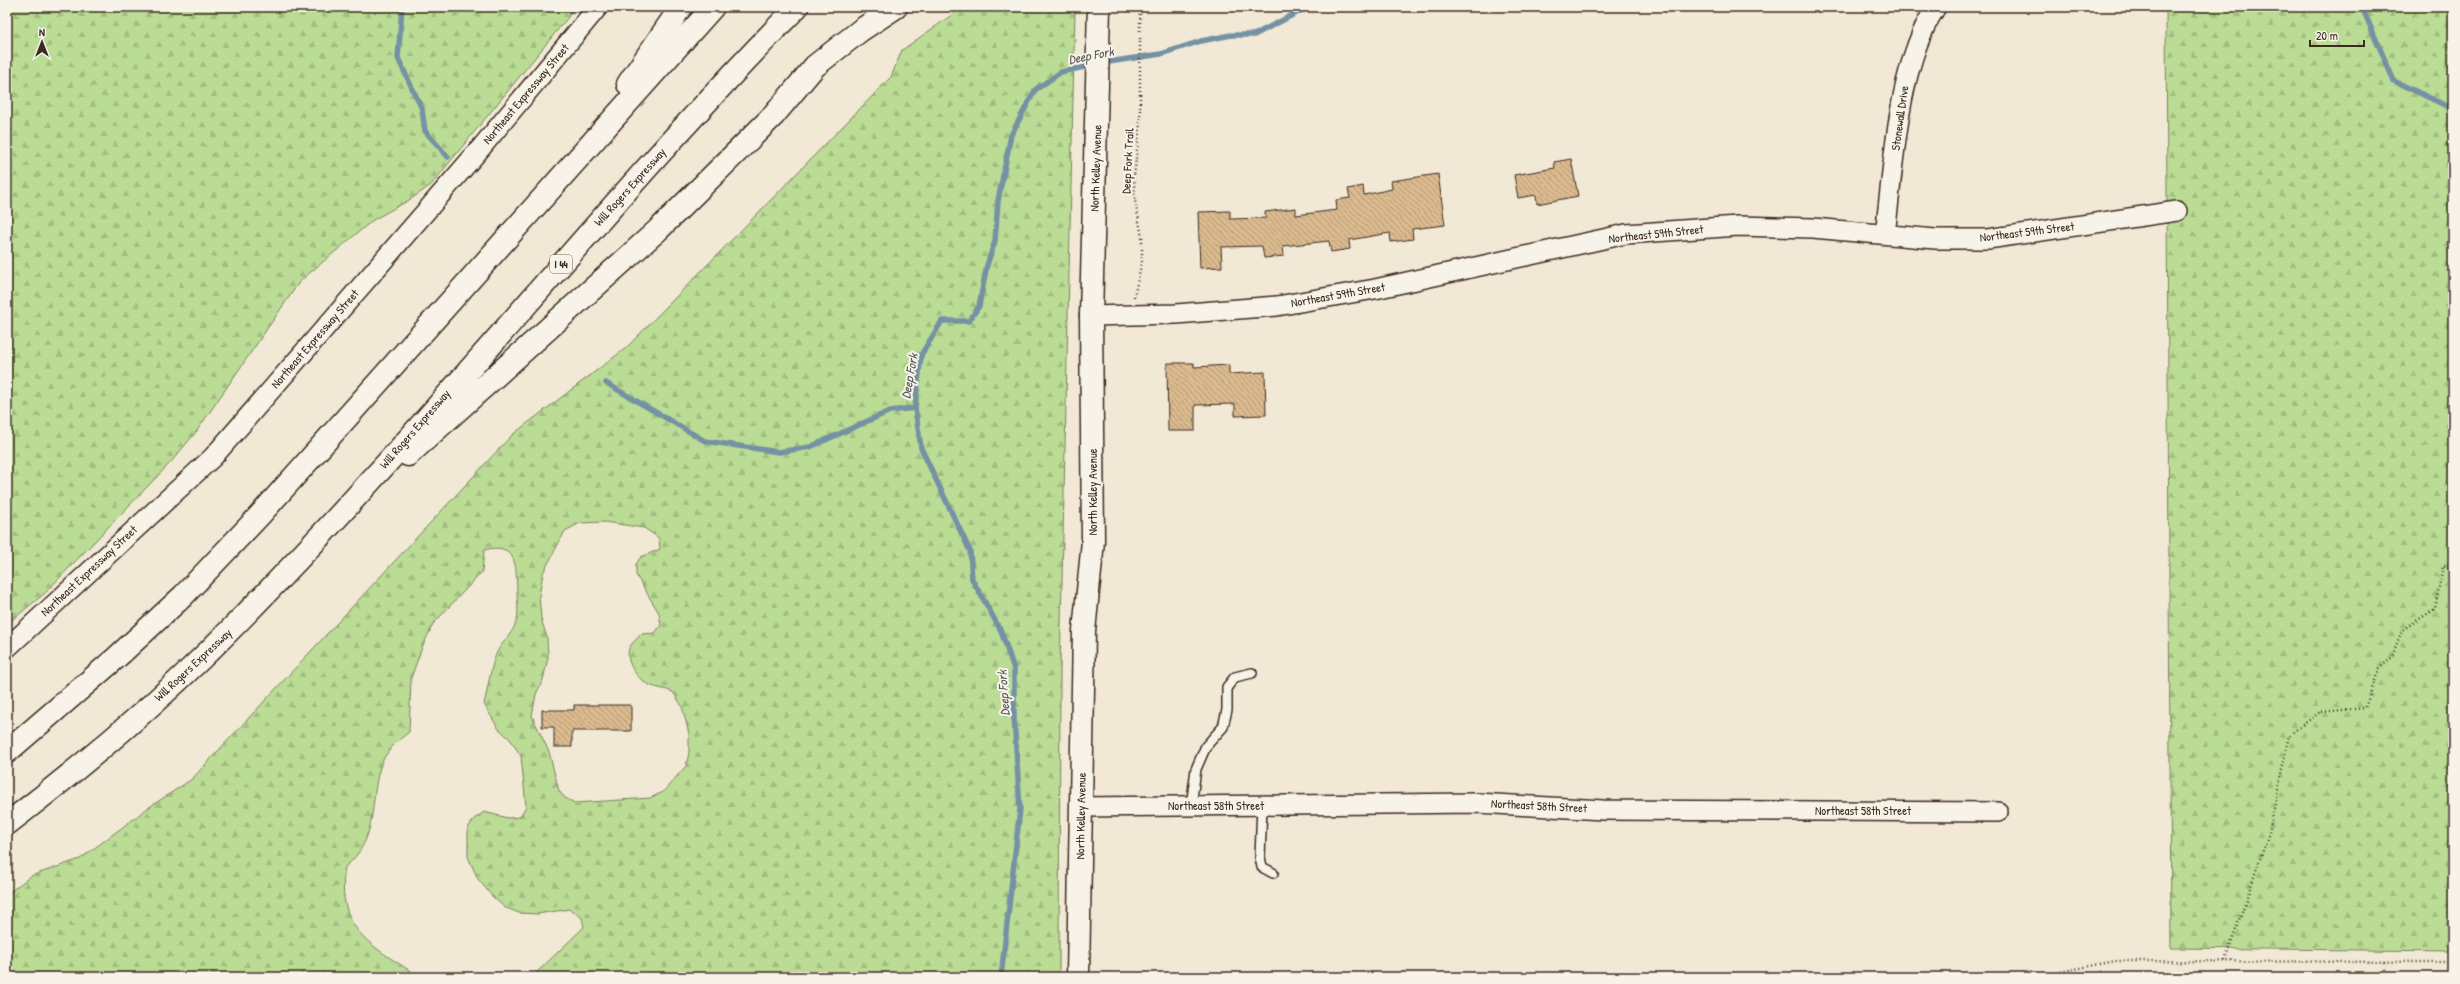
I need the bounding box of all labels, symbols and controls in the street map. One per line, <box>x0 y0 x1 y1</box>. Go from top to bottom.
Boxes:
north arrow <box>22 22 62 62</box>
scale bar <box>2310 22 2364 48</box>
text: N <box>39 25 45 39</box>
text: 20 m <box>2316 27 2338 44</box>
street label: Northeast Expressway Street <box>478 39 573 148</box>
water label: Deep Fork <box>1067 42 1117 69</box>
street label: Stonewall Drive <box>1887 84 1913 152</box>
street label: North Kelley Avenue <box>1085 124 1106 212</box>
street label: Deep Fork Trail <box>1117 127 1138 194</box>
street label: Will Rogers Expressway <box>590 144 669 230</box>
street label: Northeast 59th Street <box>1979 217 2076 246</box>
street label: Northeast 59th Street <box>1608 220 1705 247</box>
road number: I 44 <box>550 255 572 273</box>
street label: Northeast 59th Street <box>1289 278 1387 311</box>
street label: Northeast Expressway Street <box>267 285 363 392</box>
water label: Deep Fork <box>896 350 923 400</box>
street label: Will Rogers Expressway <box>375 385 454 472</box>
street label: North Kelley Avenue <box>1084 448 1101 536</box>
street label: Northeast Expressway Street <box>37 521 141 620</box>
street label: Will Rogers Expressway <box>150 624 235 705</box>
water label: Deep Fork <box>992 668 1015 716</box>
street label: North Kelley Avenue <box>1071 772 1090 860</box>
street label: Northeast 58th Street <box>1491 794 1588 817</box>
street label: Northeast 58th Street <box>1168 797 1265 814</box>
street label: Northeast 58th Street <box>1815 802 1912 819</box>

